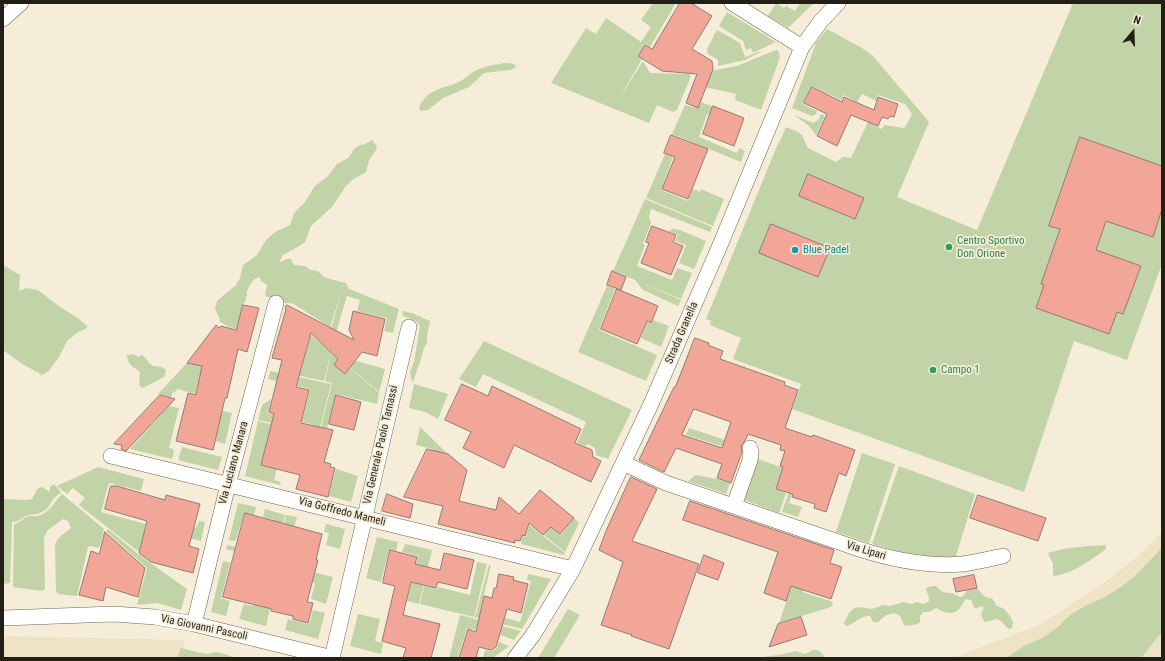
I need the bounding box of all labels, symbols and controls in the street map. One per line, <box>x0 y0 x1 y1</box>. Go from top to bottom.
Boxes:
north arrow <box>1113 12 1153 52</box>
text: N <box>1132 13 1142 27</box>
place label: Centro Sportivo Don Orione <box>957 234 1024 260</box>
marker: Centro Sportivo Don Orione <box>944 242 954 252</box>
place label: Blue Padel <box>803 243 849 257</box>
marker: Blue Padel <box>790 245 800 255</box>
street label: Strada Granella <box>663 300 701 366</box>
place label: Campo 1 <box>941 363 980 377</box>
marker: Campo 1 <box>928 365 938 375</box>
street label: Via Generale Paolo Tarnassi <box>361 384 401 506</box>
street label: Via Luciano Manara <box>217 420 251 506</box>
street label: Via Goffredo Mameli <box>297 495 387 529</box>
street label: Via Lipari <box>845 539 887 563</box>
street label: Via Giovanni Pascoli <box>159 612 249 644</box>

